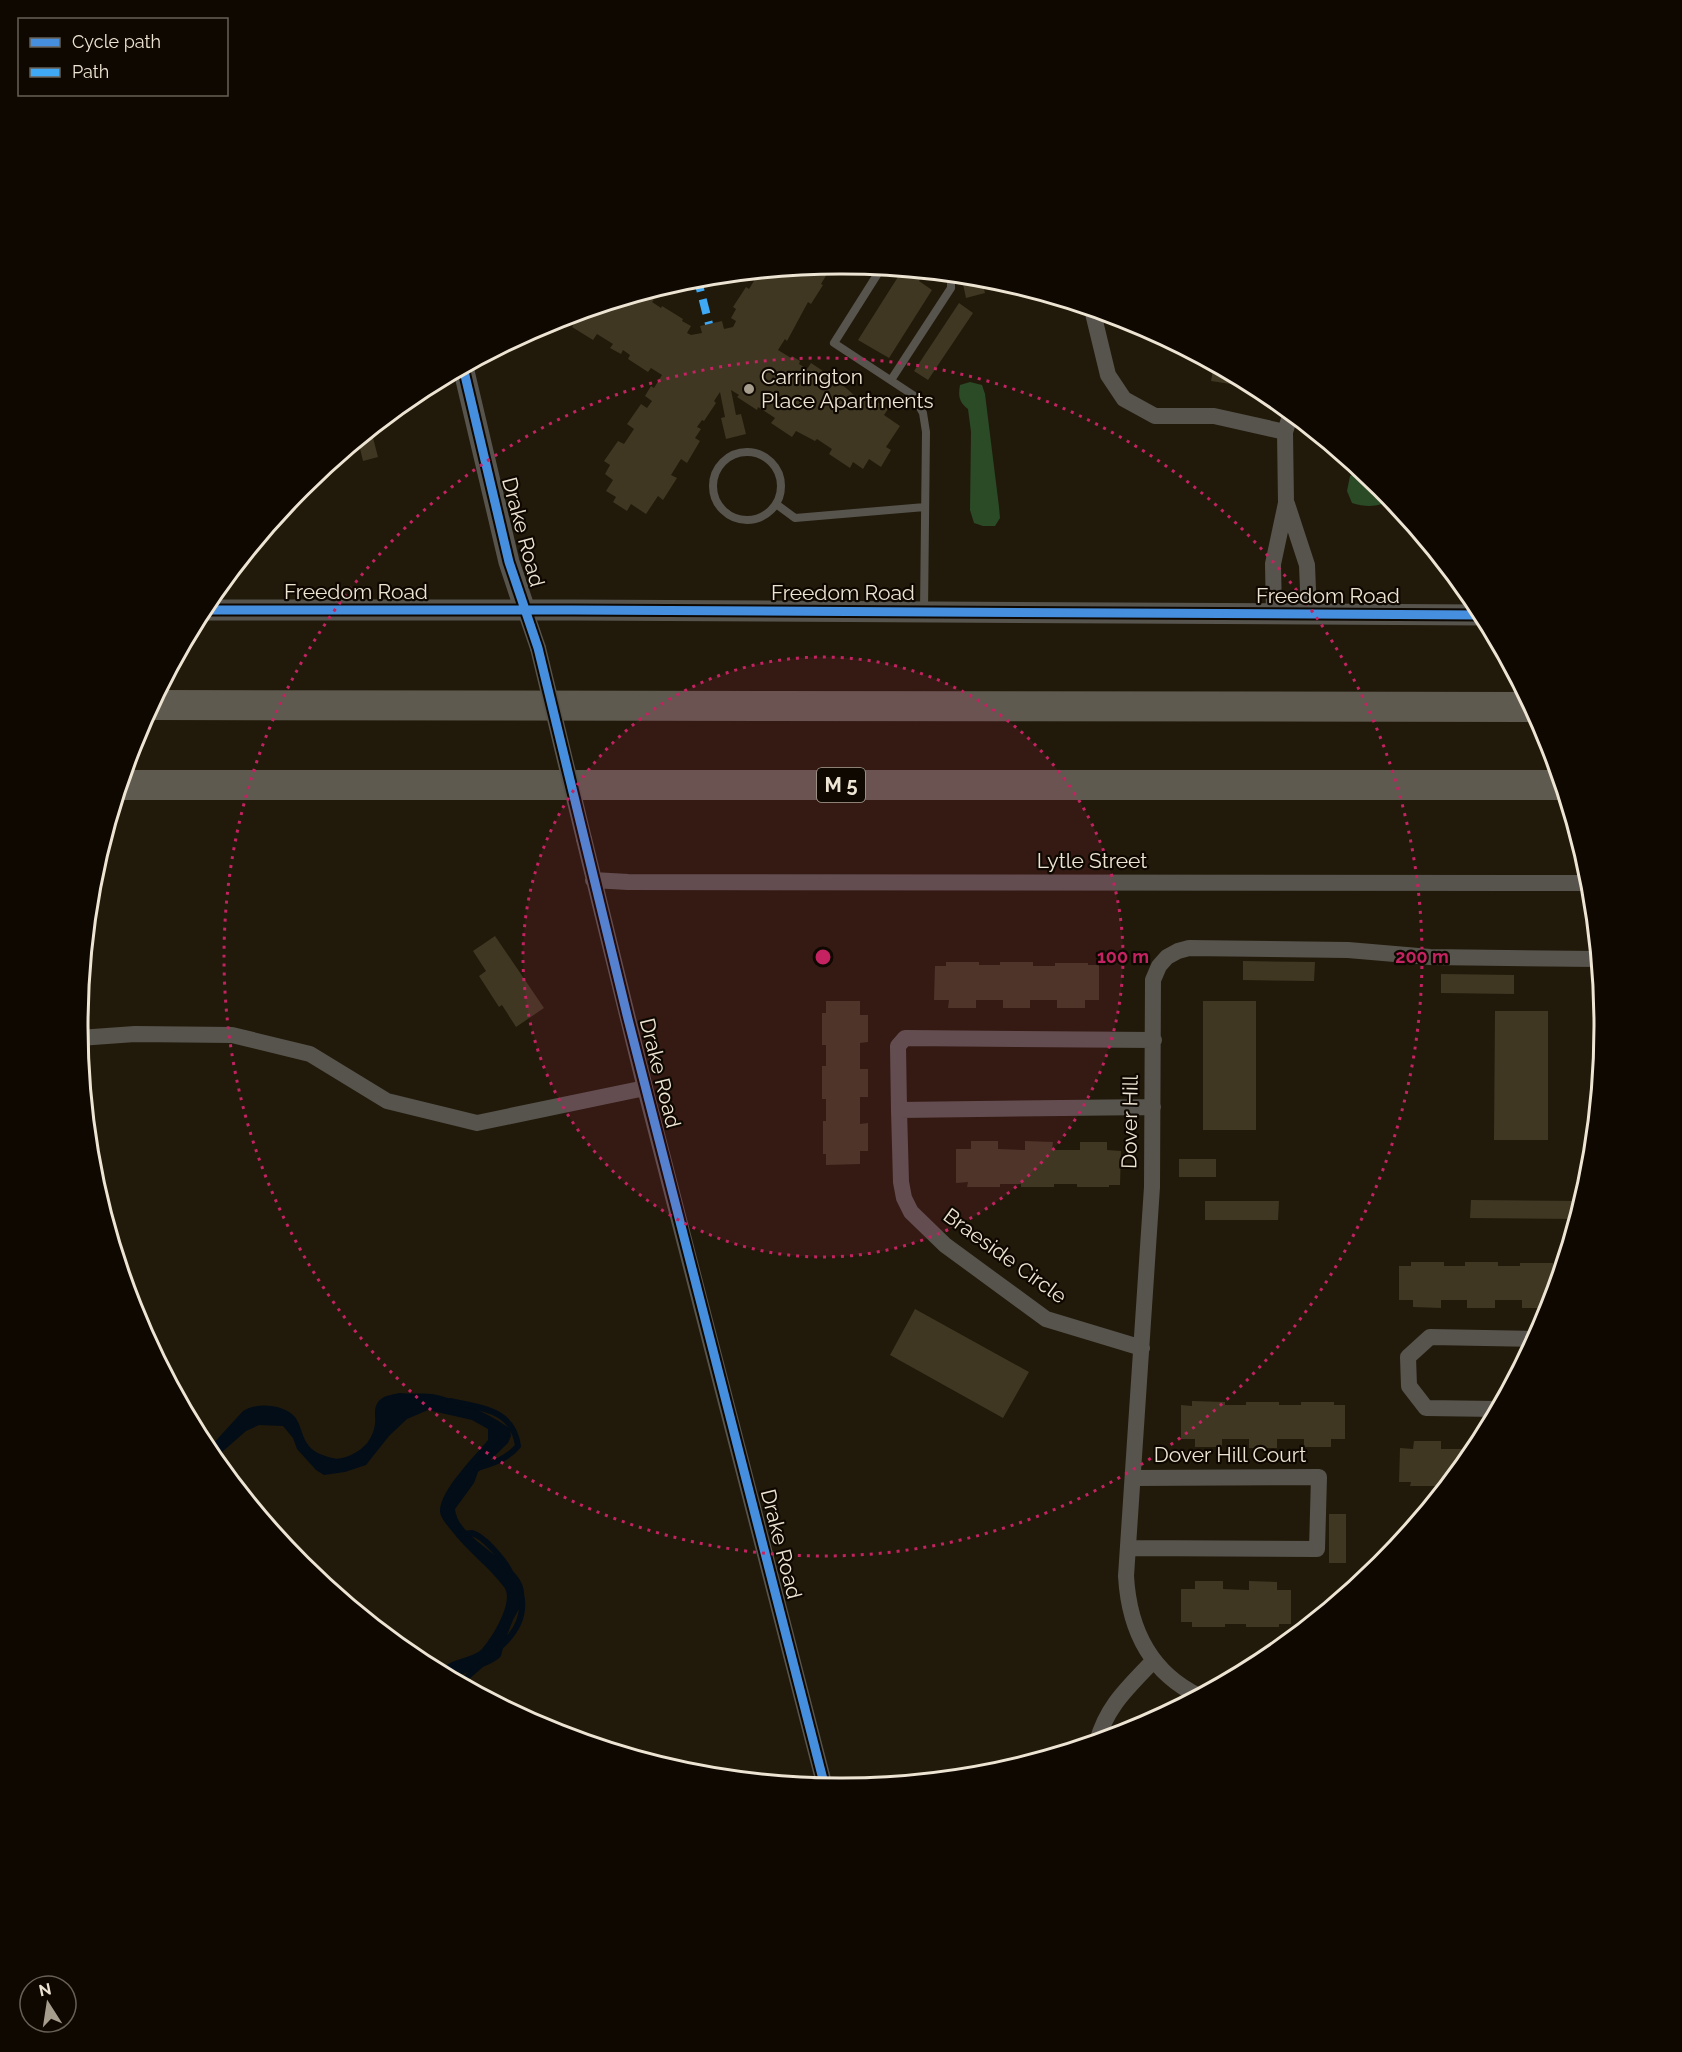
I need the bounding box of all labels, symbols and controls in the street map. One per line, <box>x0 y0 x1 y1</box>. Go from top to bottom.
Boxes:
legend <box>18 18 228 96</box>
text: Cycle path <box>72 31 161 52</box>
text: Path <box>72 61 109 82</box>
place label: Carrington Place Apartments <box>761 364 934 413</box>
marker: Carrington Place Apartments <box>742 382 756 396</box>
street label: Drake Road <box>497 474 550 589</box>
street label: Freedom Road <box>284 579 428 604</box>
street label: Freedom Road <box>771 580 915 605</box>
street label: Freedom Road <box>1256 583 1400 608</box>
road number: M 5 <box>817 768 865 802</box>
street label: Lytle Street <box>1037 848 1147 873</box>
text: 100 m <box>1097 946 1149 967</box>
text: 200 m <box>1395 946 1449 967</box>
centre of rings <box>813 947 833 967</box>
street label: Drake Road <box>635 1015 686 1130</box>
street label: Dover Hill <box>1116 1074 1143 1169</box>
street label: Braeside Circle <box>939 1203 1072 1309</box>
street label: Dover Hill Court <box>1154 1442 1306 1467</box>
street label: Drake Road <box>756 1486 807 1601</box>
north arrow <box>18 1974 78 2034</box>
text: N <box>37 1979 53 2000</box>

